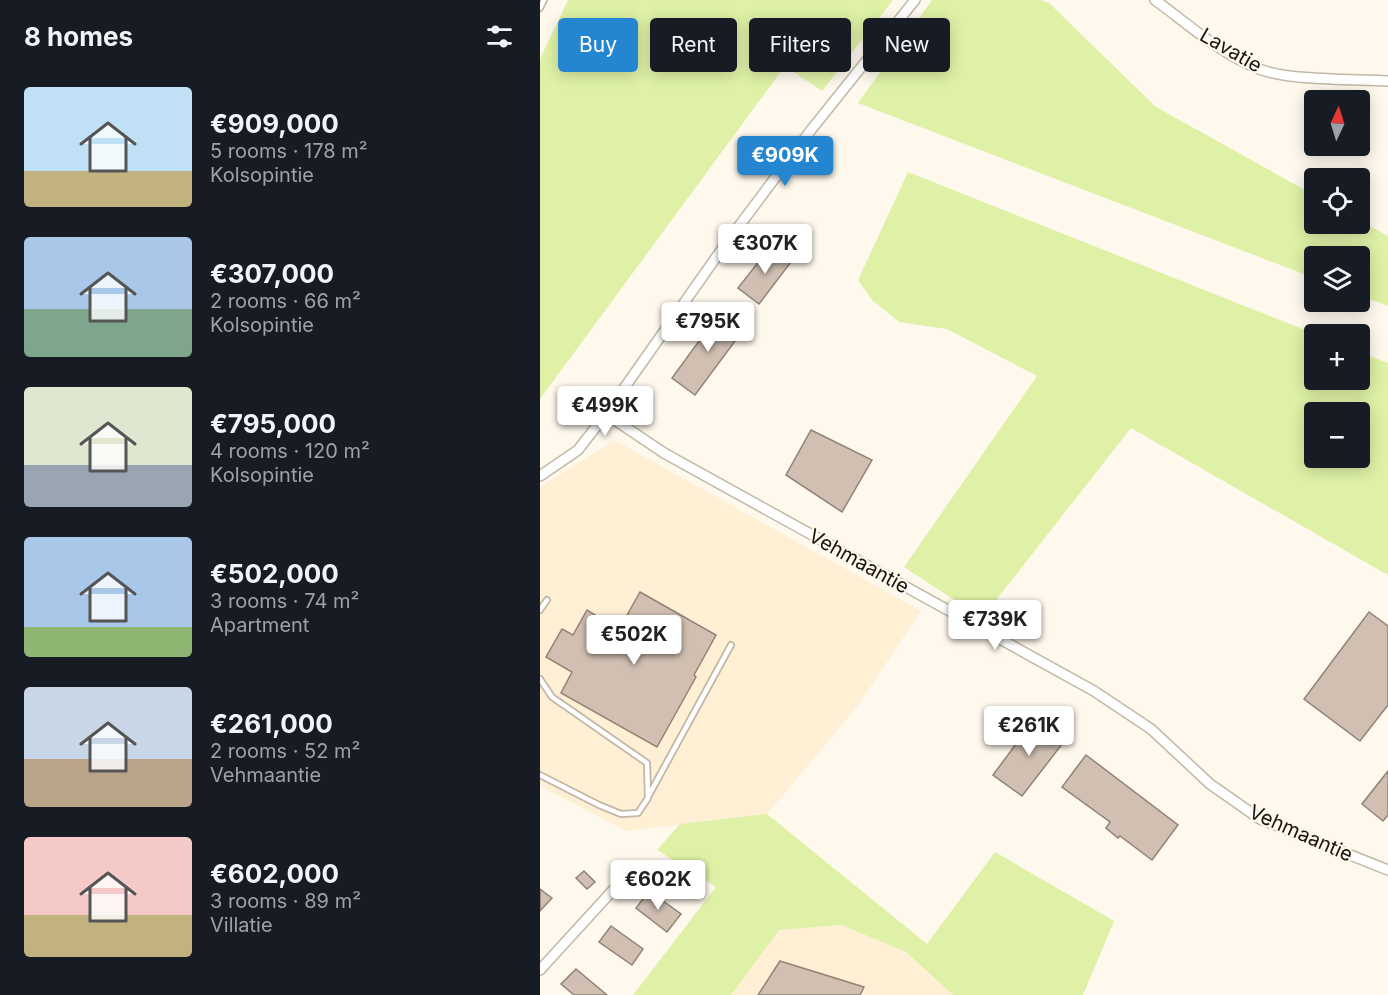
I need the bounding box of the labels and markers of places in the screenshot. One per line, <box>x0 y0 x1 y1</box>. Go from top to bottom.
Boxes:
pin: €909K <box>743 136 827 187</box>
pin: €307K <box>723 224 807 275</box>
pin: €795K <box>666 302 750 353</box>
pin: €499K <box>563 386 647 437</box>
pin: €739K <box>953 600 1037 651</box>
pin: €502K <box>592 615 676 666</box>
pin: €261K <box>987 706 1071 757</box>
pin: €602K <box>616 860 700 911</box>

